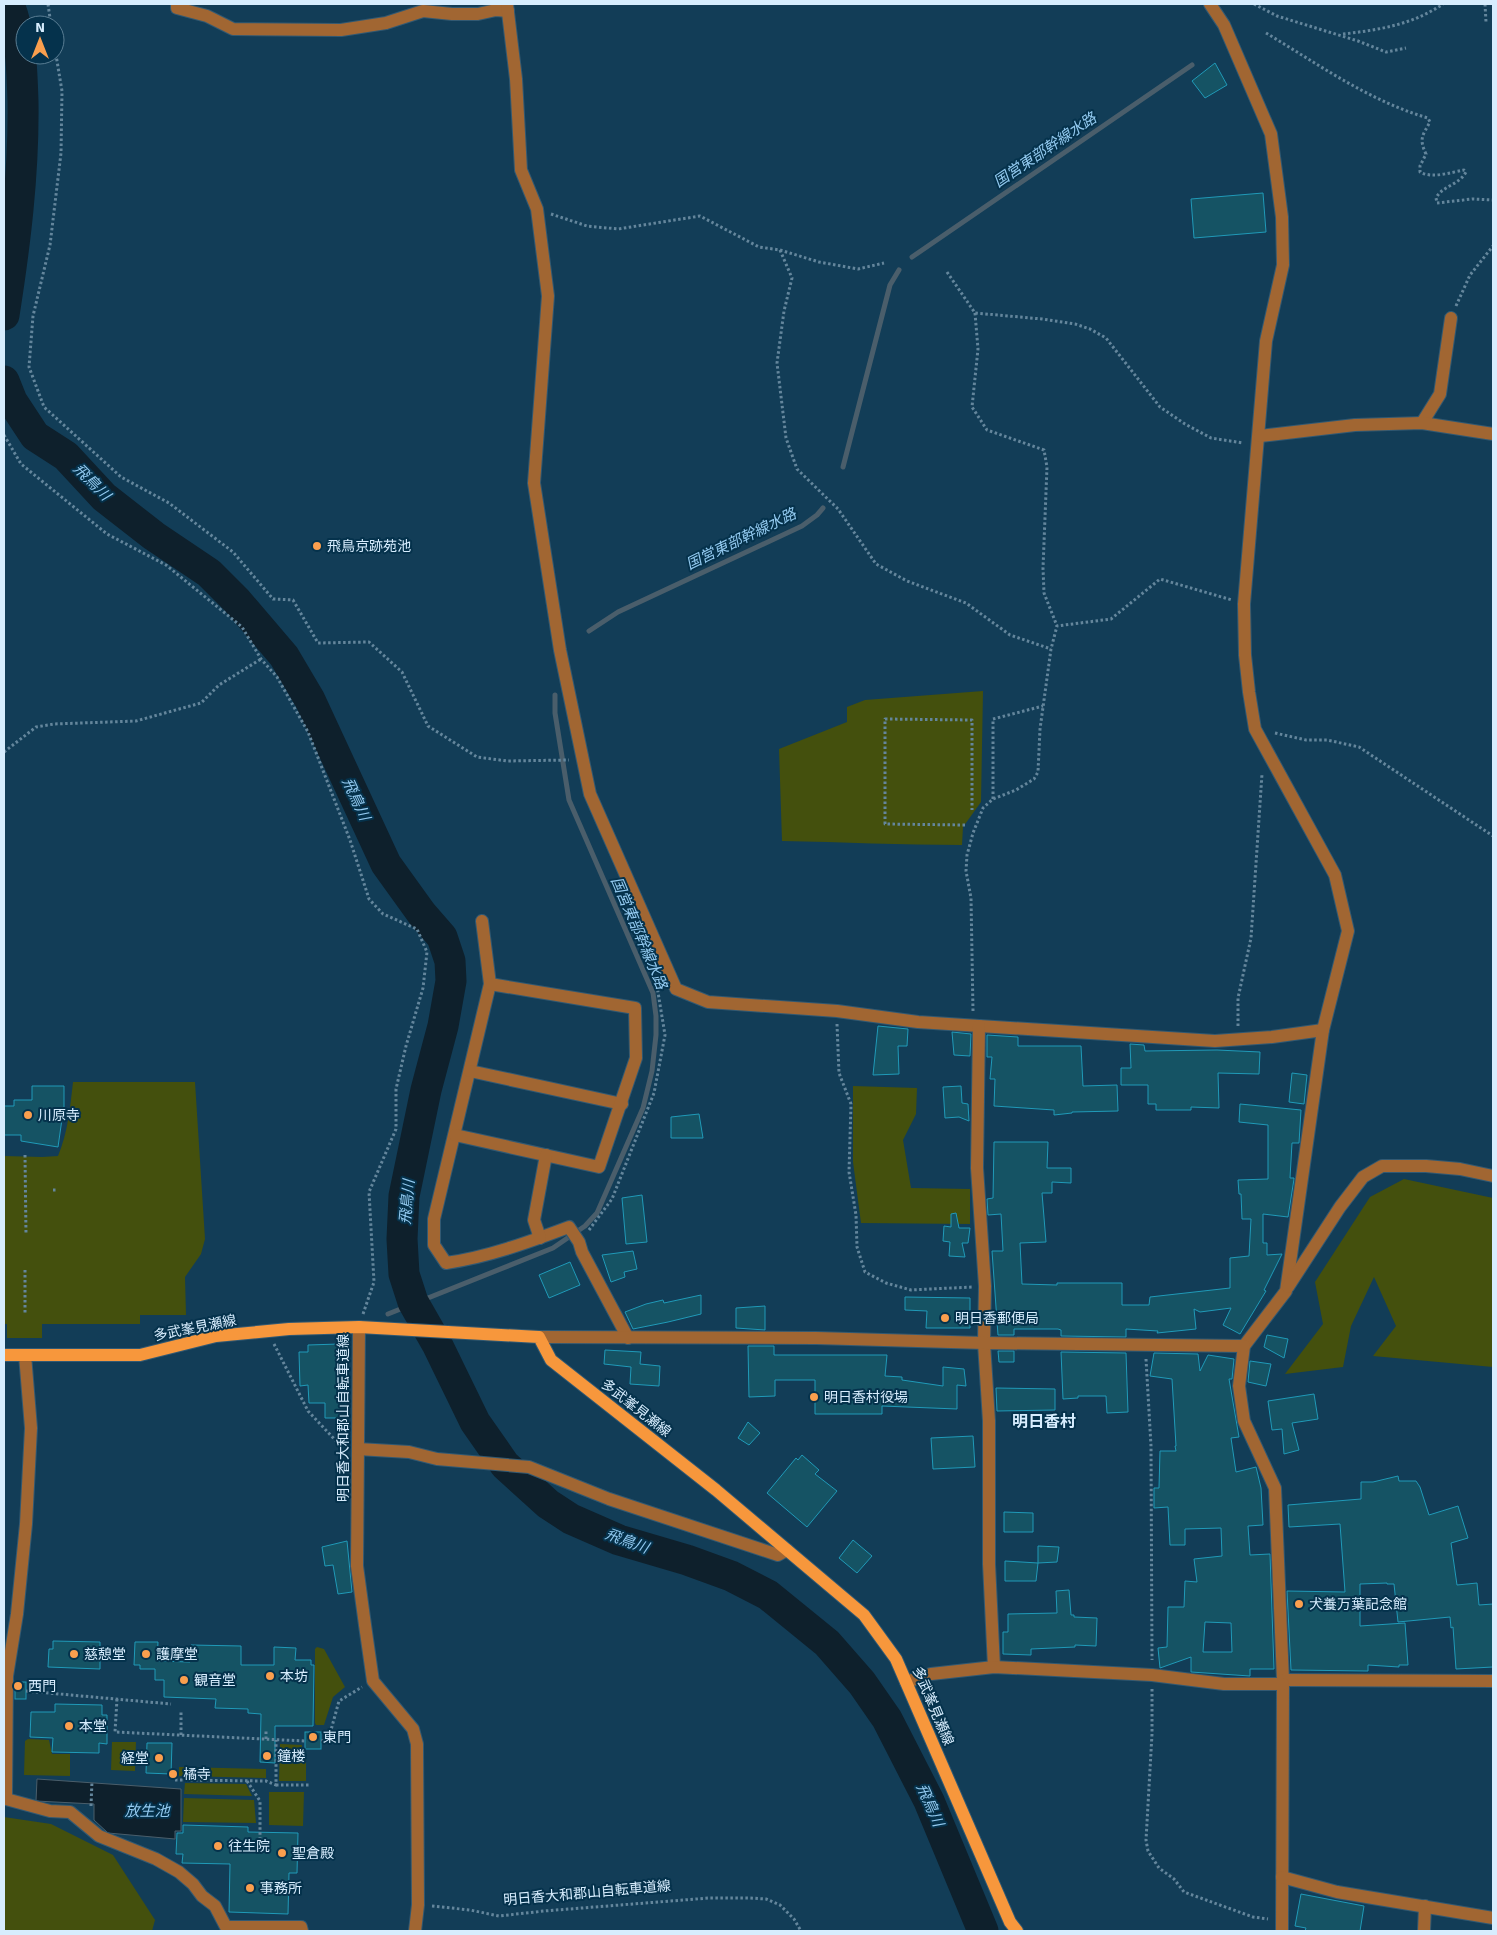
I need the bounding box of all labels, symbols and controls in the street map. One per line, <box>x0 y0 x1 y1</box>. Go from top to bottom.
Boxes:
north arrow <box>15 15 65 65</box>
text: N <box>35 19 45 36</box>
water label: 国営東部幹線水路 <box>990 108 1101 191</box>
water label: 飛鳥川 <box>70 460 116 506</box>
water label: 国営東部幹線水路 <box>683 504 801 573</box>
place label: 飛鳥京跡苑池 <box>327 538 411 555</box>
marker: 飛鳥京跡苑池 <box>311 540 323 552</box>
water label: 飛鳥川 <box>338 775 375 825</box>
water label: 国営東部幹線水路 <box>607 874 672 994</box>
place label: 川原寺 <box>38 1107 80 1124</box>
marker: 川原寺 <box>22 1109 34 1121</box>
water label: 飛鳥川 <box>396 1177 418 1225</box>
place label: 明日香郵便局 <box>955 1310 1039 1327</box>
street label: 多武峯見瀬線 <box>152 1312 238 1344</box>
marker: 明日香郵便局 <box>939 1312 951 1324</box>
street label: 明日香大和郡山自転車道線 <box>335 1334 352 1502</box>
street label: 多武峯見瀬線 <box>598 1375 674 1441</box>
place label: 明日香村役場 <box>824 1389 908 1406</box>
marker: 明日香村役場 <box>808 1391 820 1403</box>
district label: 明日香村 <box>1012 1412 1076 1432</box>
water label: 飛鳥川 <box>603 1525 653 1558</box>
place label: 犬養万葉記念館 <box>1309 1596 1407 1613</box>
marker: 犬養万葉記念館 <box>1293 1598 1305 1610</box>
place label: 慈憩堂 <box>84 1646 126 1663</box>
place label: 護摩堂 <box>156 1646 198 1663</box>
marker: 慈憩堂 <box>68 1648 80 1660</box>
marker: 護摩堂 <box>140 1648 152 1660</box>
street label: 多武峯見瀬線 <box>909 1664 957 1748</box>
place label: 本坊 <box>280 1668 308 1685</box>
marker: 本坊 <box>264 1670 276 1682</box>
place label: 観音堂 <box>194 1672 236 1689</box>
marker: 観音堂 <box>178 1674 190 1686</box>
place label: 西門 <box>28 1678 56 1695</box>
marker: 西門 <box>12 1680 24 1692</box>
place label: 本堂 <box>79 1718 107 1735</box>
marker: 本堂 <box>63 1720 75 1732</box>
place label: 東門 <box>323 1729 351 1746</box>
marker: 東門 <box>307 1731 319 1743</box>
place label: 鐘楼 <box>277 1748 306 1765</box>
place label: 経堂 <box>121 1750 149 1767</box>
marker: 鐘楼 <box>261 1750 273 1762</box>
marker: 経堂 <box>153 1752 165 1764</box>
place label: 橘寺 <box>183 1766 211 1783</box>
marker: 橘寺 <box>167 1768 179 1780</box>
water label: 飛鳥川 <box>913 1781 948 1831</box>
water label: 放生池 <box>124 1802 171 1820</box>
place label: 往生院 <box>228 1838 270 1855</box>
marker: 往生院 <box>212 1840 224 1852</box>
place label: 聖倉殿 <box>292 1845 334 1862</box>
marker: 聖倉殿 <box>276 1847 288 1859</box>
street label: 明日香大和郡山自転車道線 <box>503 1877 671 1909</box>
place label: 事務所 <box>260 1880 302 1897</box>
marker: 事務所 <box>244 1882 256 1894</box>

